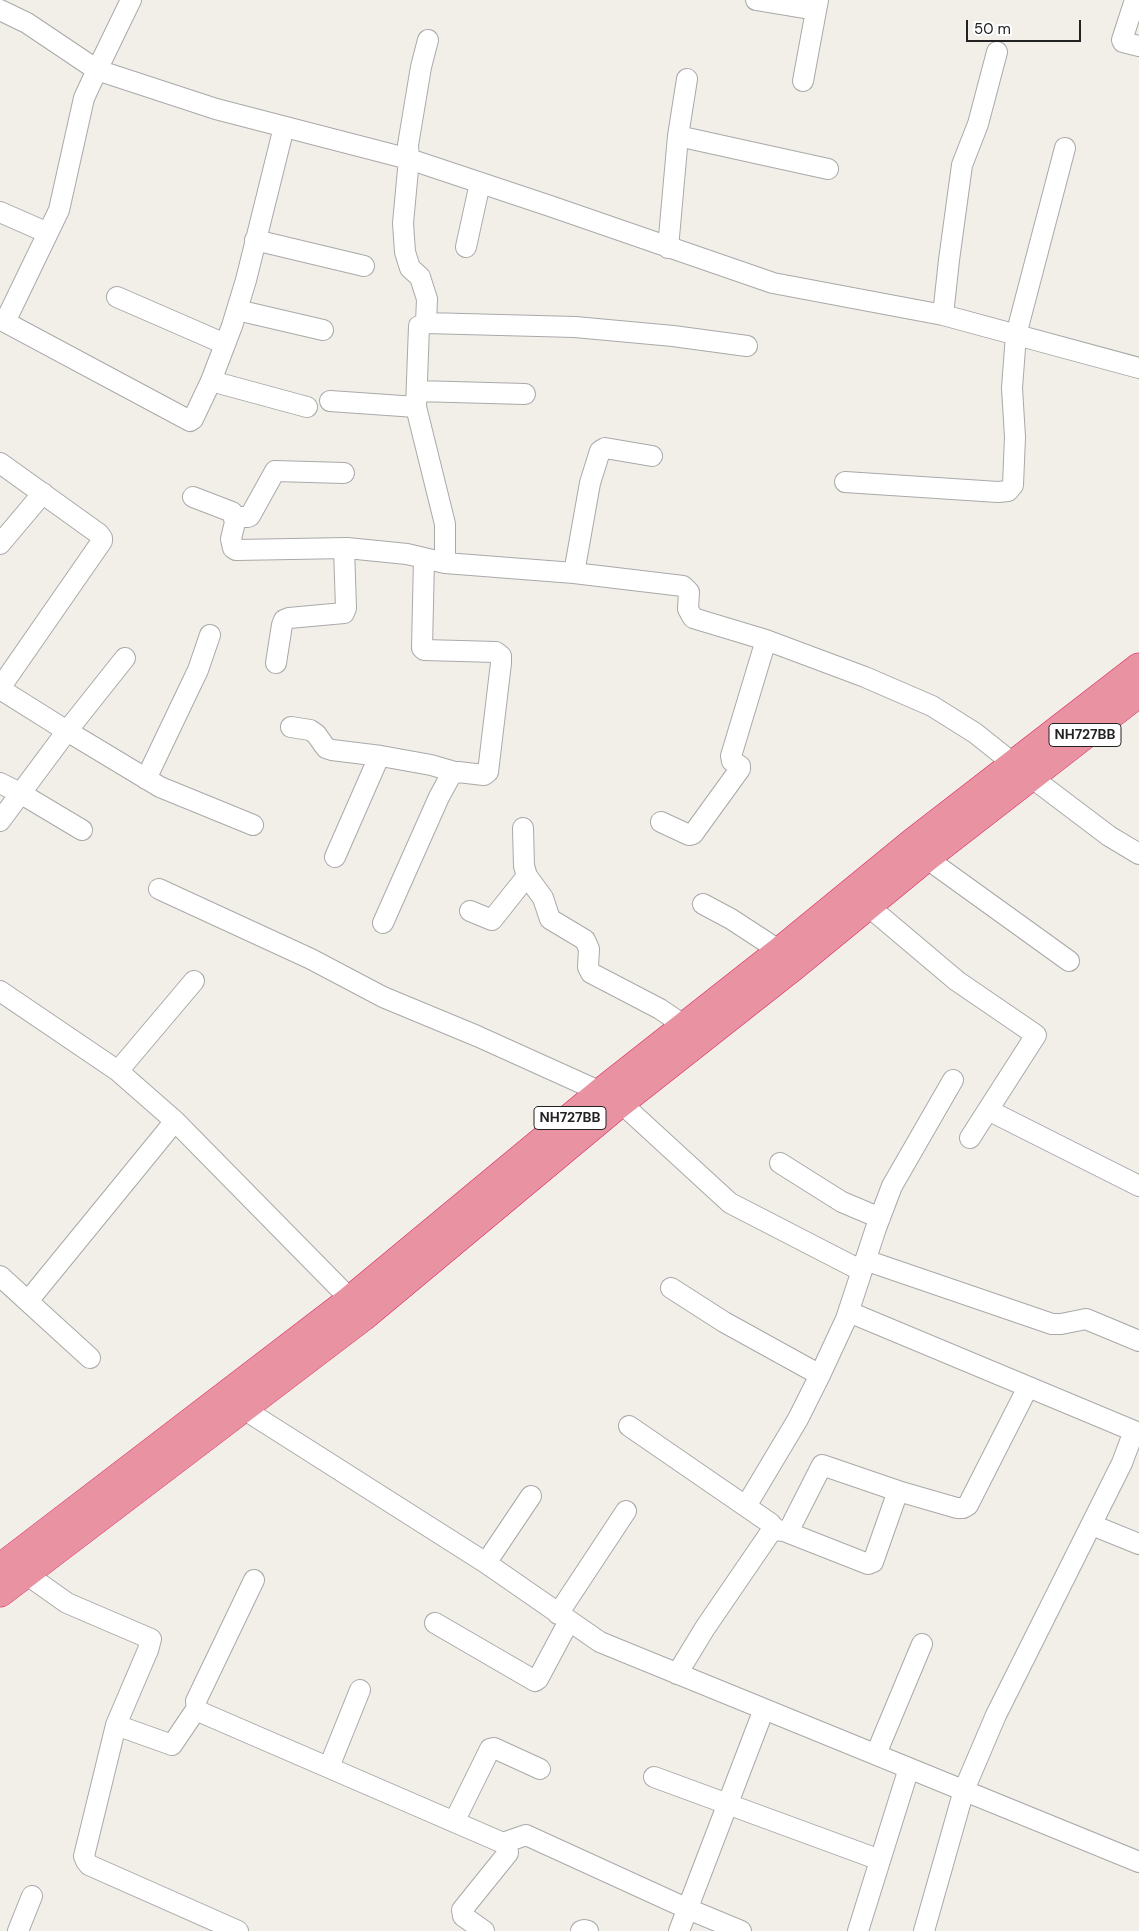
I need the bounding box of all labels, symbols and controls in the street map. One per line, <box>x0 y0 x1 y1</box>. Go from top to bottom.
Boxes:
scale bar <box>969 10 1084 42</box>
text: 50 m <box>974 19 1011 39</box>
road number: NH727BB <box>1049 724 1121 746</box>
road number: NH727BB <box>534 1106 606 1130</box>

